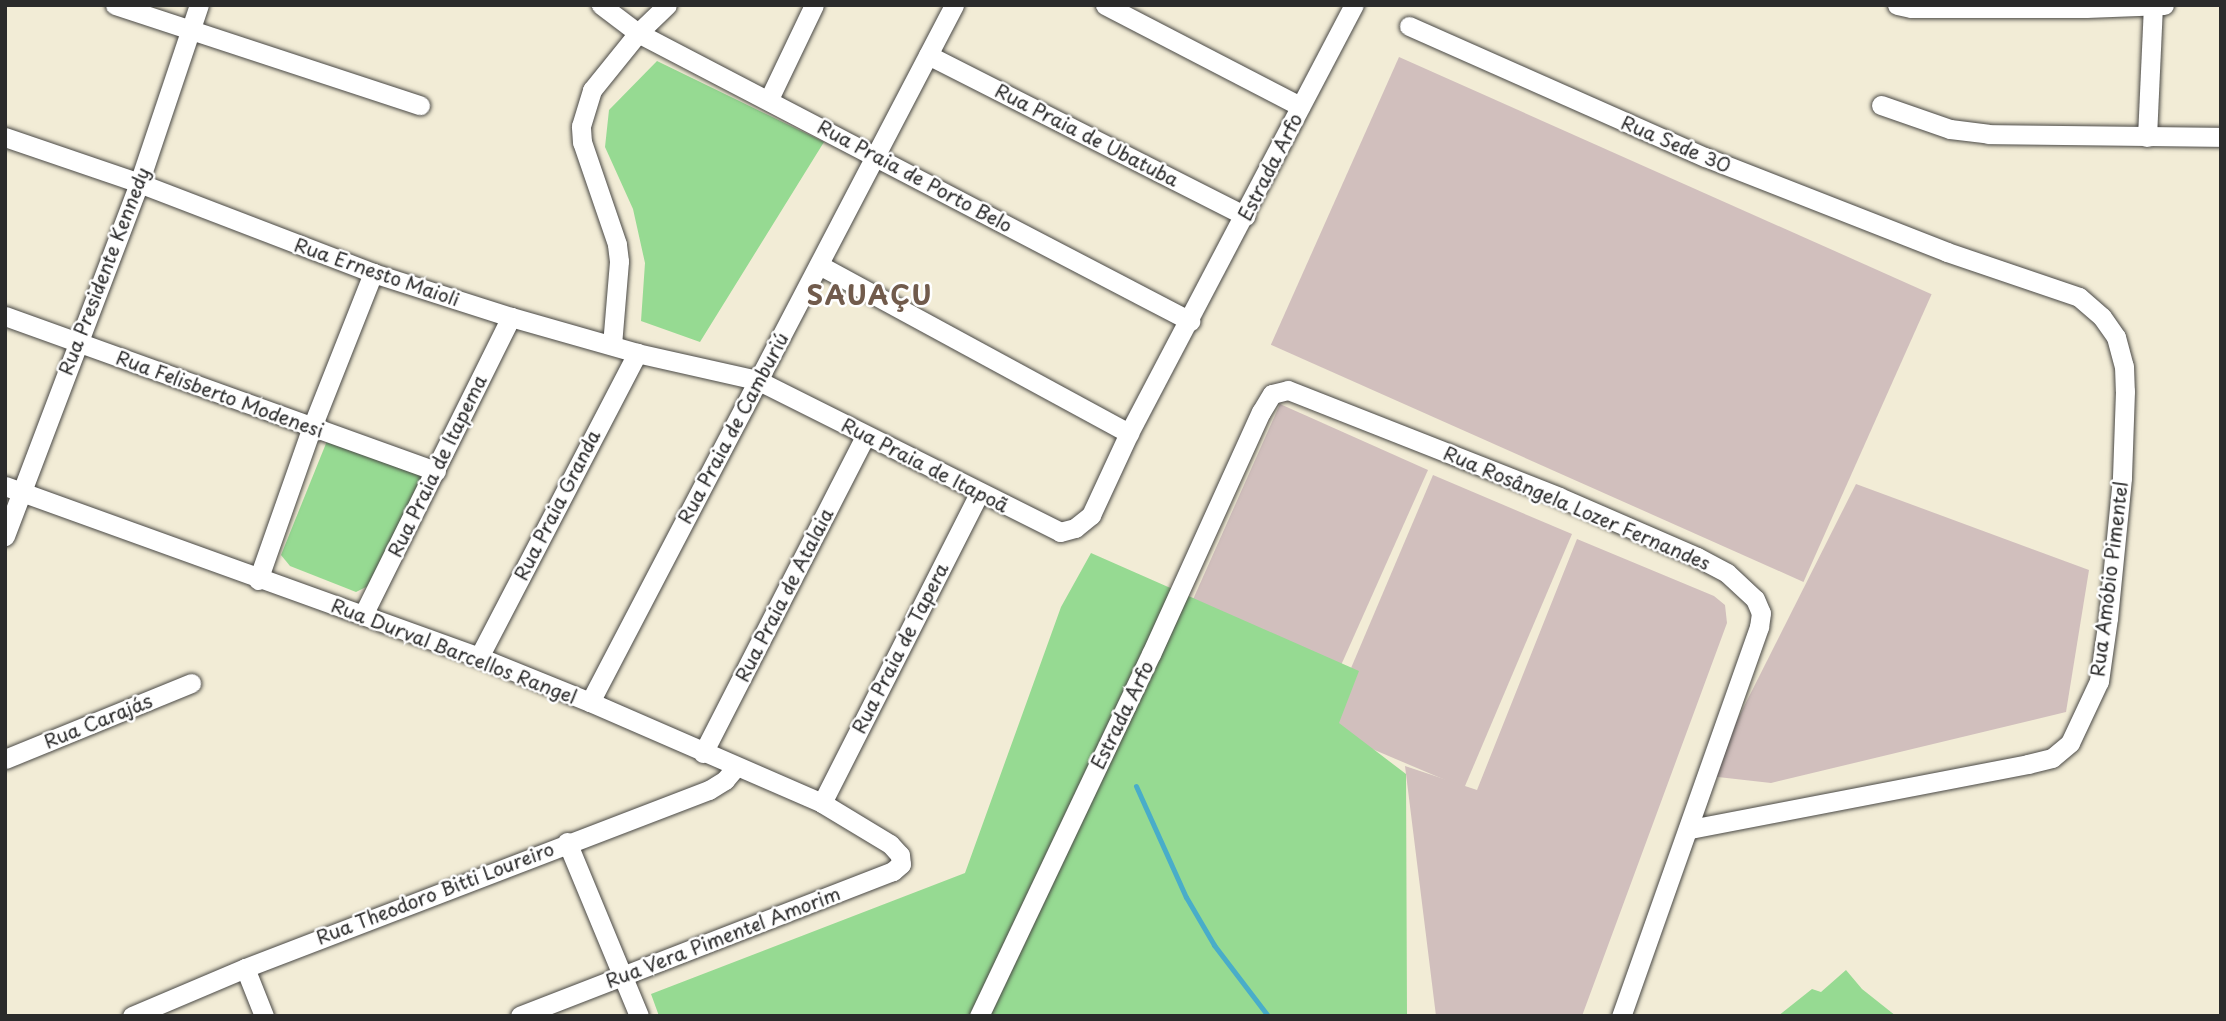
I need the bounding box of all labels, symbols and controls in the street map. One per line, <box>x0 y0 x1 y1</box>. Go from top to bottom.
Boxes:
street label: Rua Praia de Ubatuba <box>991 78 1183 192</box>
street label: Estrada Arfo <box>1233 109 1307 225</box>
street label: Rua Sede 30 <box>1617 110 1735 178</box>
street label: Rua Praia de Porto Belo <box>813 115 1017 237</box>
street label: Rua Presidente Kennedy <box>54 164 154 378</box>
street label: Rua Ernesto Maioli <box>291 233 463 311</box>
district label: SAUAÇU <box>806 279 934 311</box>
street label: Rua Praia de Camburiú <box>672 328 794 528</box>
street label: Rua Felisberto Modenesi <box>112 345 328 443</box>
street label: Rua Praia de Itapema <box>383 371 491 561</box>
street label: Rua Praia de Itapoã <box>838 413 1012 517</box>
street label: Rua Praia Granda <box>509 425 605 585</box>
street label: Rua Rosângela Lozer Fernandes <box>1439 441 1715 575</box>
street label: Rua Amóbio Pimentel <box>2086 480 2132 678</box>
street label: Rua Praia de Atalaia <box>730 504 838 686</box>
street label: Rua Praia de Tapera <box>847 559 953 737</box>
street label: Rua Durval Barcellos Rangel <box>327 593 581 709</box>
street label: Estrada Arfo <box>1086 657 1158 773</box>
street label: Rua Carajás <box>41 689 155 753</box>
street label: Rua Theodoro Bitti Loureiro <box>312 837 558 949</box>
street label: Rua Vera Pimentel Amorim <box>602 882 844 992</box>

